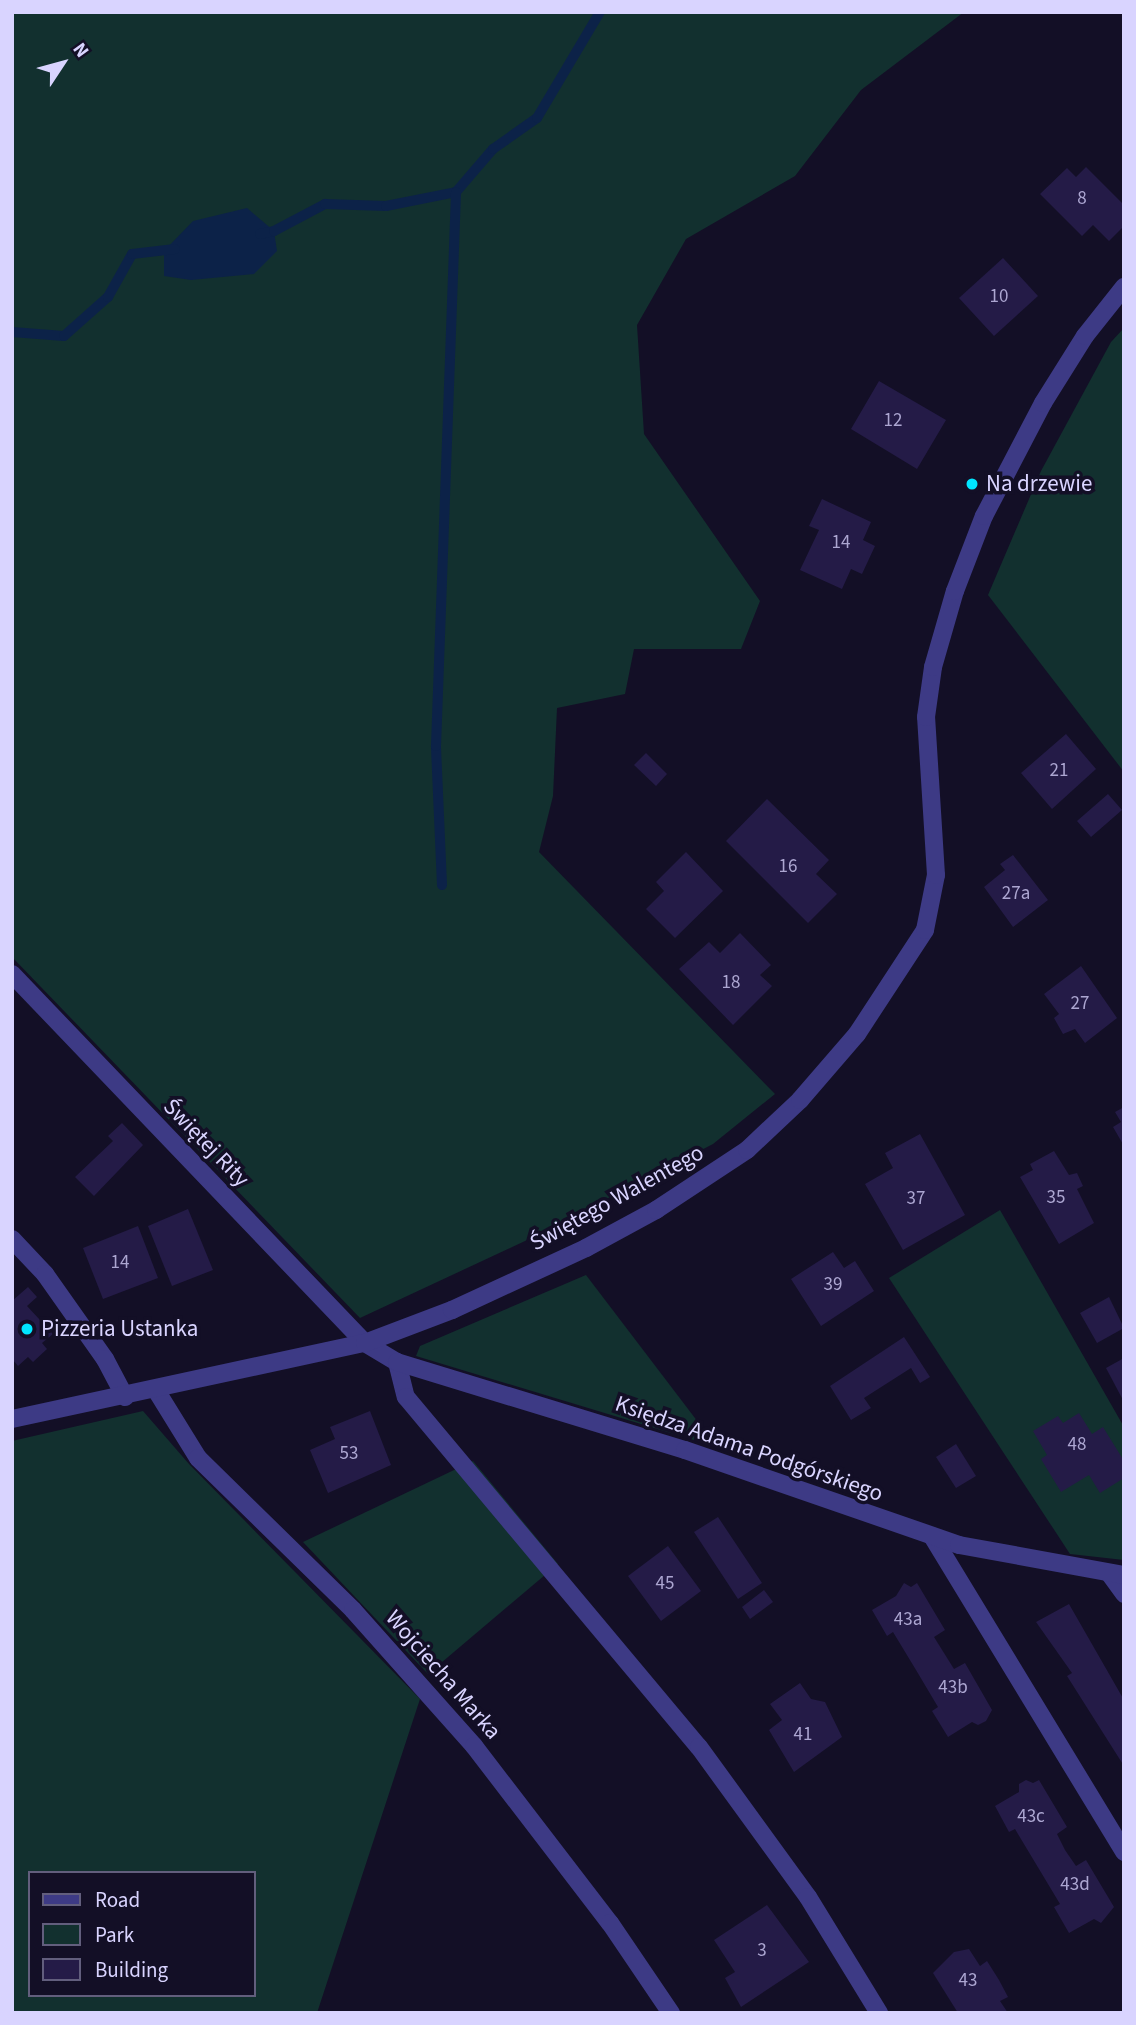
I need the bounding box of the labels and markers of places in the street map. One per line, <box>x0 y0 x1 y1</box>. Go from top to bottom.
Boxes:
place label: Na drzewie <box>986 470 1092 498</box>
marker: Na drzewie <box>964 476 980 492</box>
place label: Pizzeria Ustanka <box>41 1315 198 1343</box>
marker: Pizzeria Ustanka <box>19 1321 35 1337</box>

